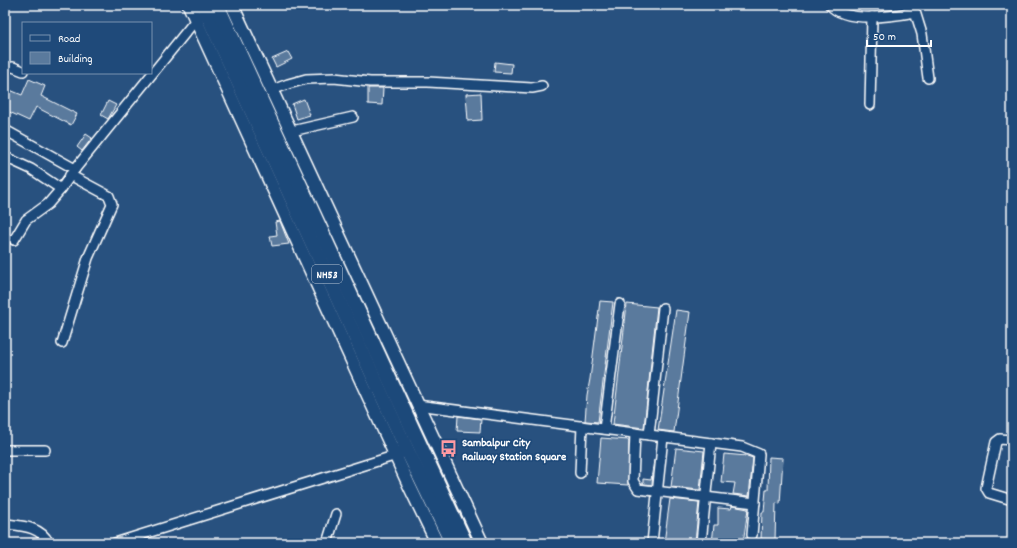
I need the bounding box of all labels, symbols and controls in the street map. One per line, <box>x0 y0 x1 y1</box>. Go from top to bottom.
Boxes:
legend <box>22 22 152 74</box>
scale bar <box>867 22 931 48</box>
text: 50 m <box>873 29 896 46</box>
text: Road <box>58 31 80 48</box>
text: Building <box>58 51 93 68</box>
road number: NH53 <box>312 265 342 283</box>
place label: Sambalpur City Railway Station Square <box>462 435 567 466</box>
bus stop icon: Sambalpur City Railway Station Square <box>439 439 459 459</box>

